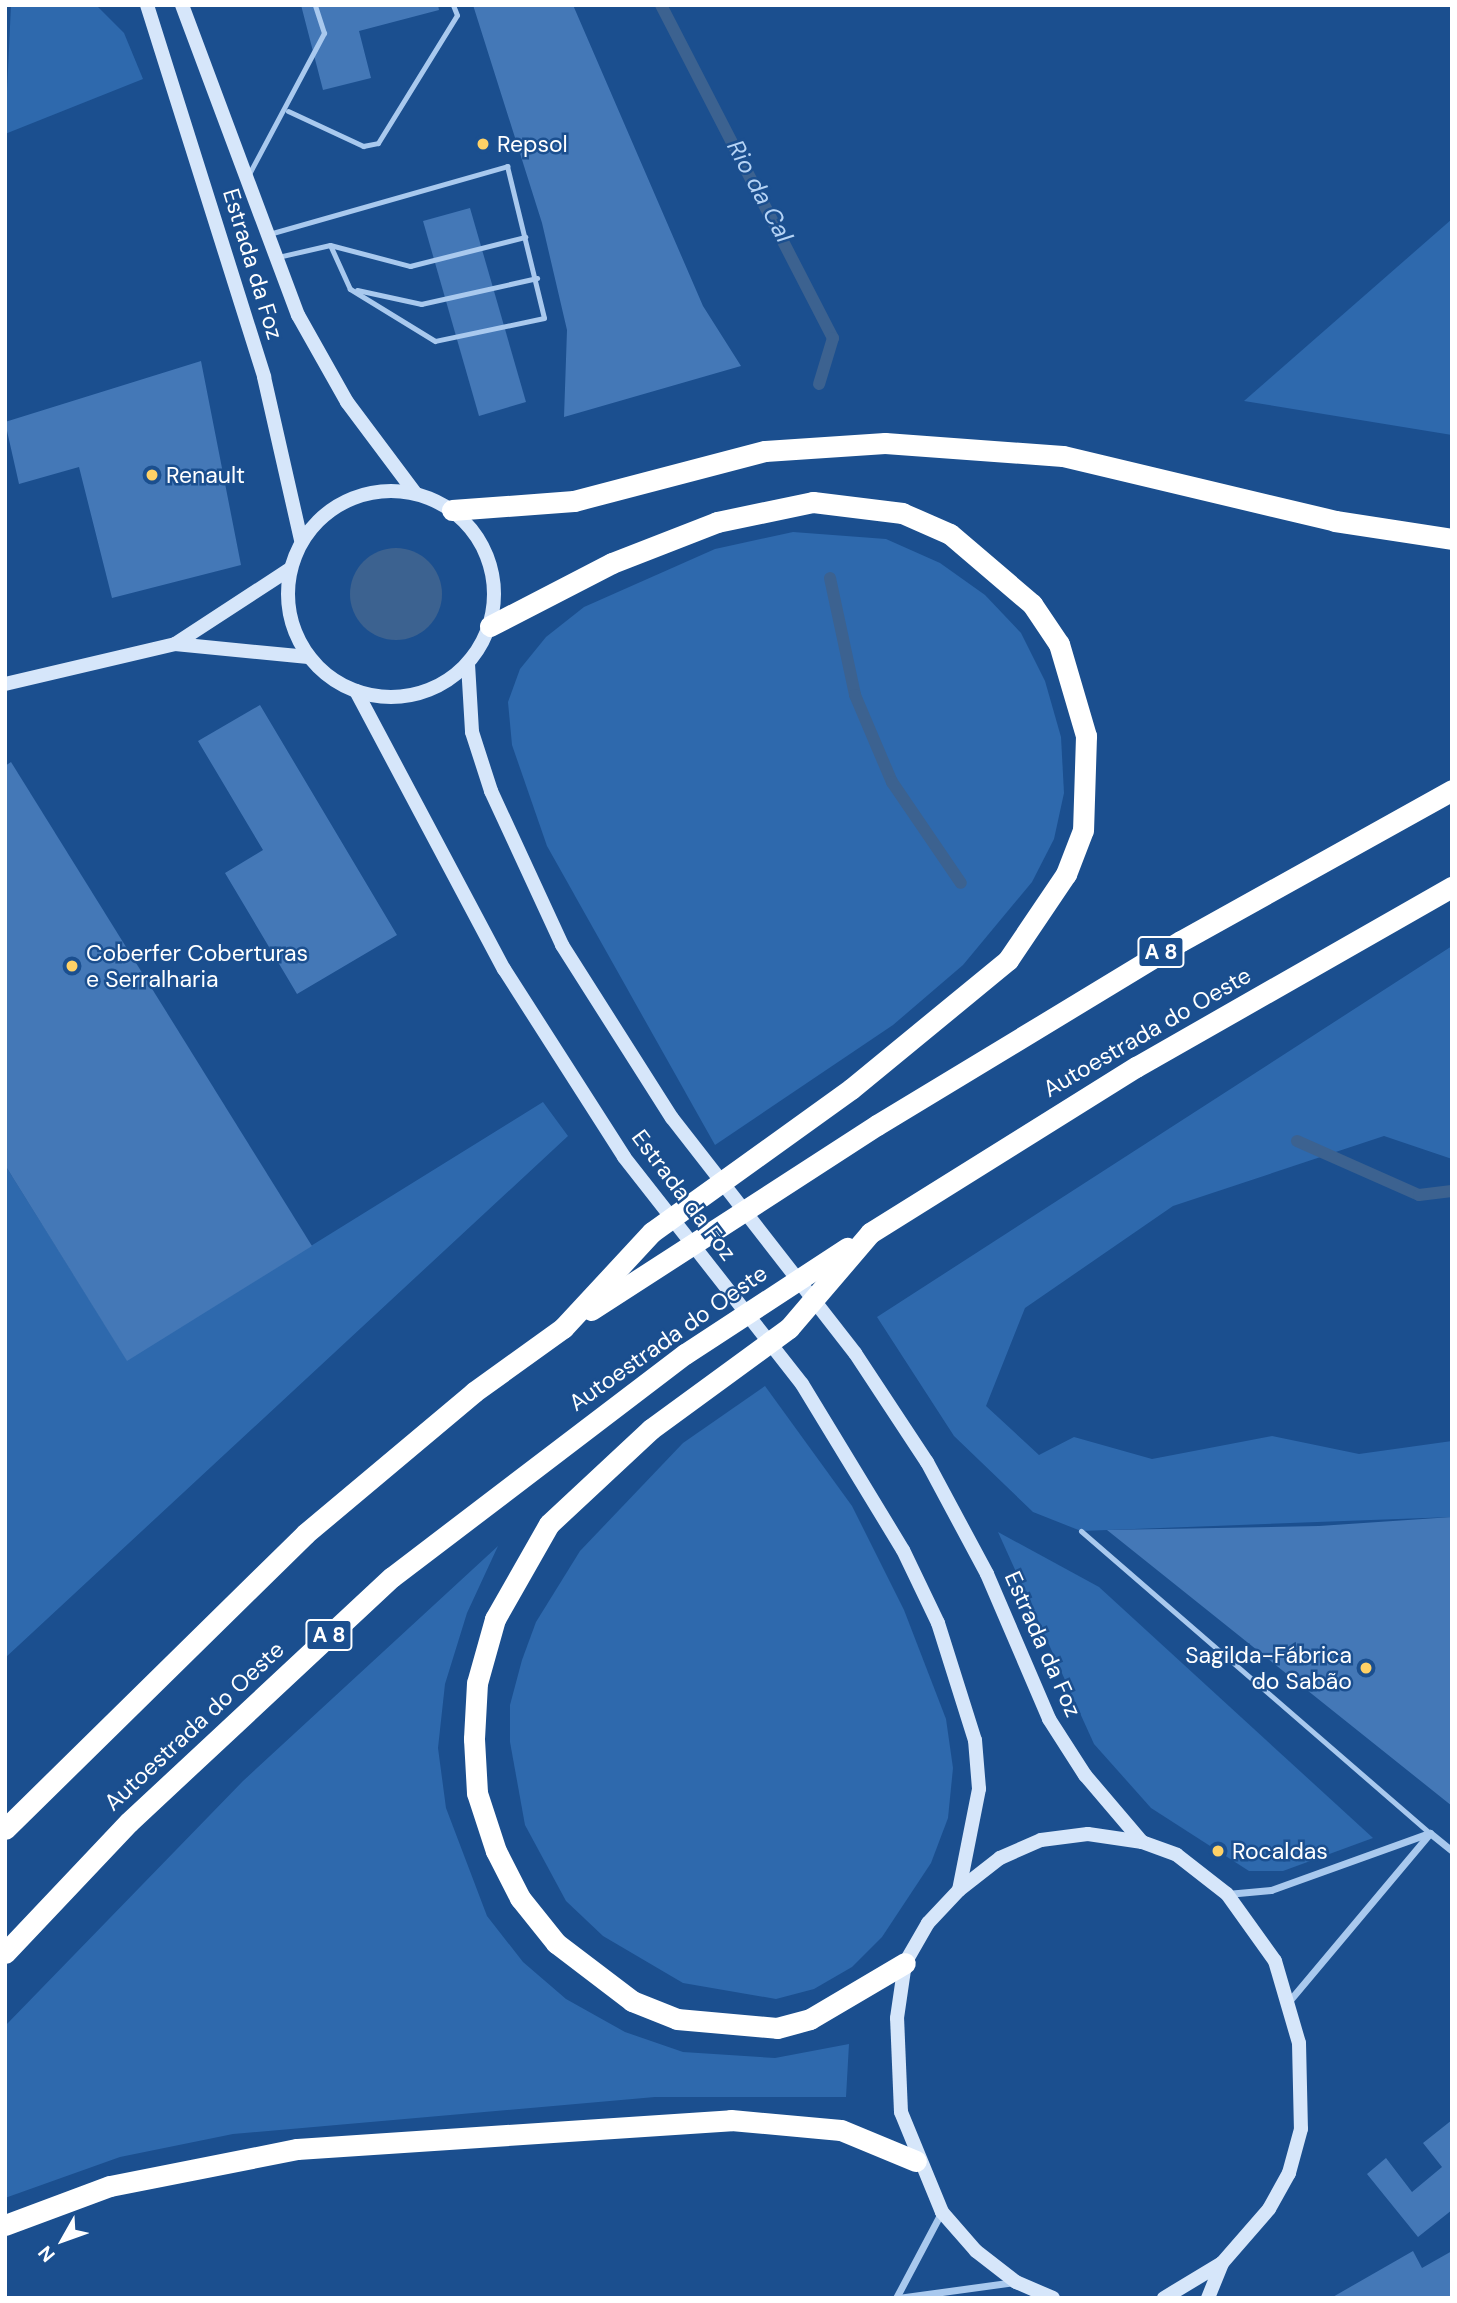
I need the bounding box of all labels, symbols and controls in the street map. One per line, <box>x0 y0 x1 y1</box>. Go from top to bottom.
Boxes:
place label: Repsol <box>497 130 568 158</box>
water label: Rio da Cal <box>721 135 799 247</box>
marker: Repsol <box>475 136 491 152</box>
street label: Estrada da Foz <box>217 185 289 343</box>
place label: Renault <box>166 461 245 489</box>
marker: Renault <box>144 467 160 483</box>
road number: A 8 <box>1136 934 1186 970</box>
place label: Coberfer Coberturas e Serralharia <box>86 939 308 993</box>
marker: Coberfer Coberturas e Serralharia <box>64 958 80 974</box>
street label: Autoestrada do Oeste <box>1038 961 1256 1103</box>
street label: Estrada da Foz <box>626 1124 742 1266</box>
street label: Autoestrada do Oeste <box>564 1259 772 1417</box>
street label: Estrada da Foz <box>999 1567 1087 1721</box>
road number: A 8 <box>304 1618 354 1652</box>
street label: Autoestrada do Oeste <box>98 1636 290 1816</box>
place label: Sagilda-Fábrica do Sabão <box>1185 1641 1352 1695</box>
marker: Sagilda-Fábrica do Sabão <box>1358 1660 1374 1676</box>
place label: Rocaldas <box>1232 1837 1328 1865</box>
marker: Rocaldas <box>1210 1843 1226 1859</box>
north arrow <box>28 2205 98 2275</box>
text: N <box>33 2240 61 2267</box>

